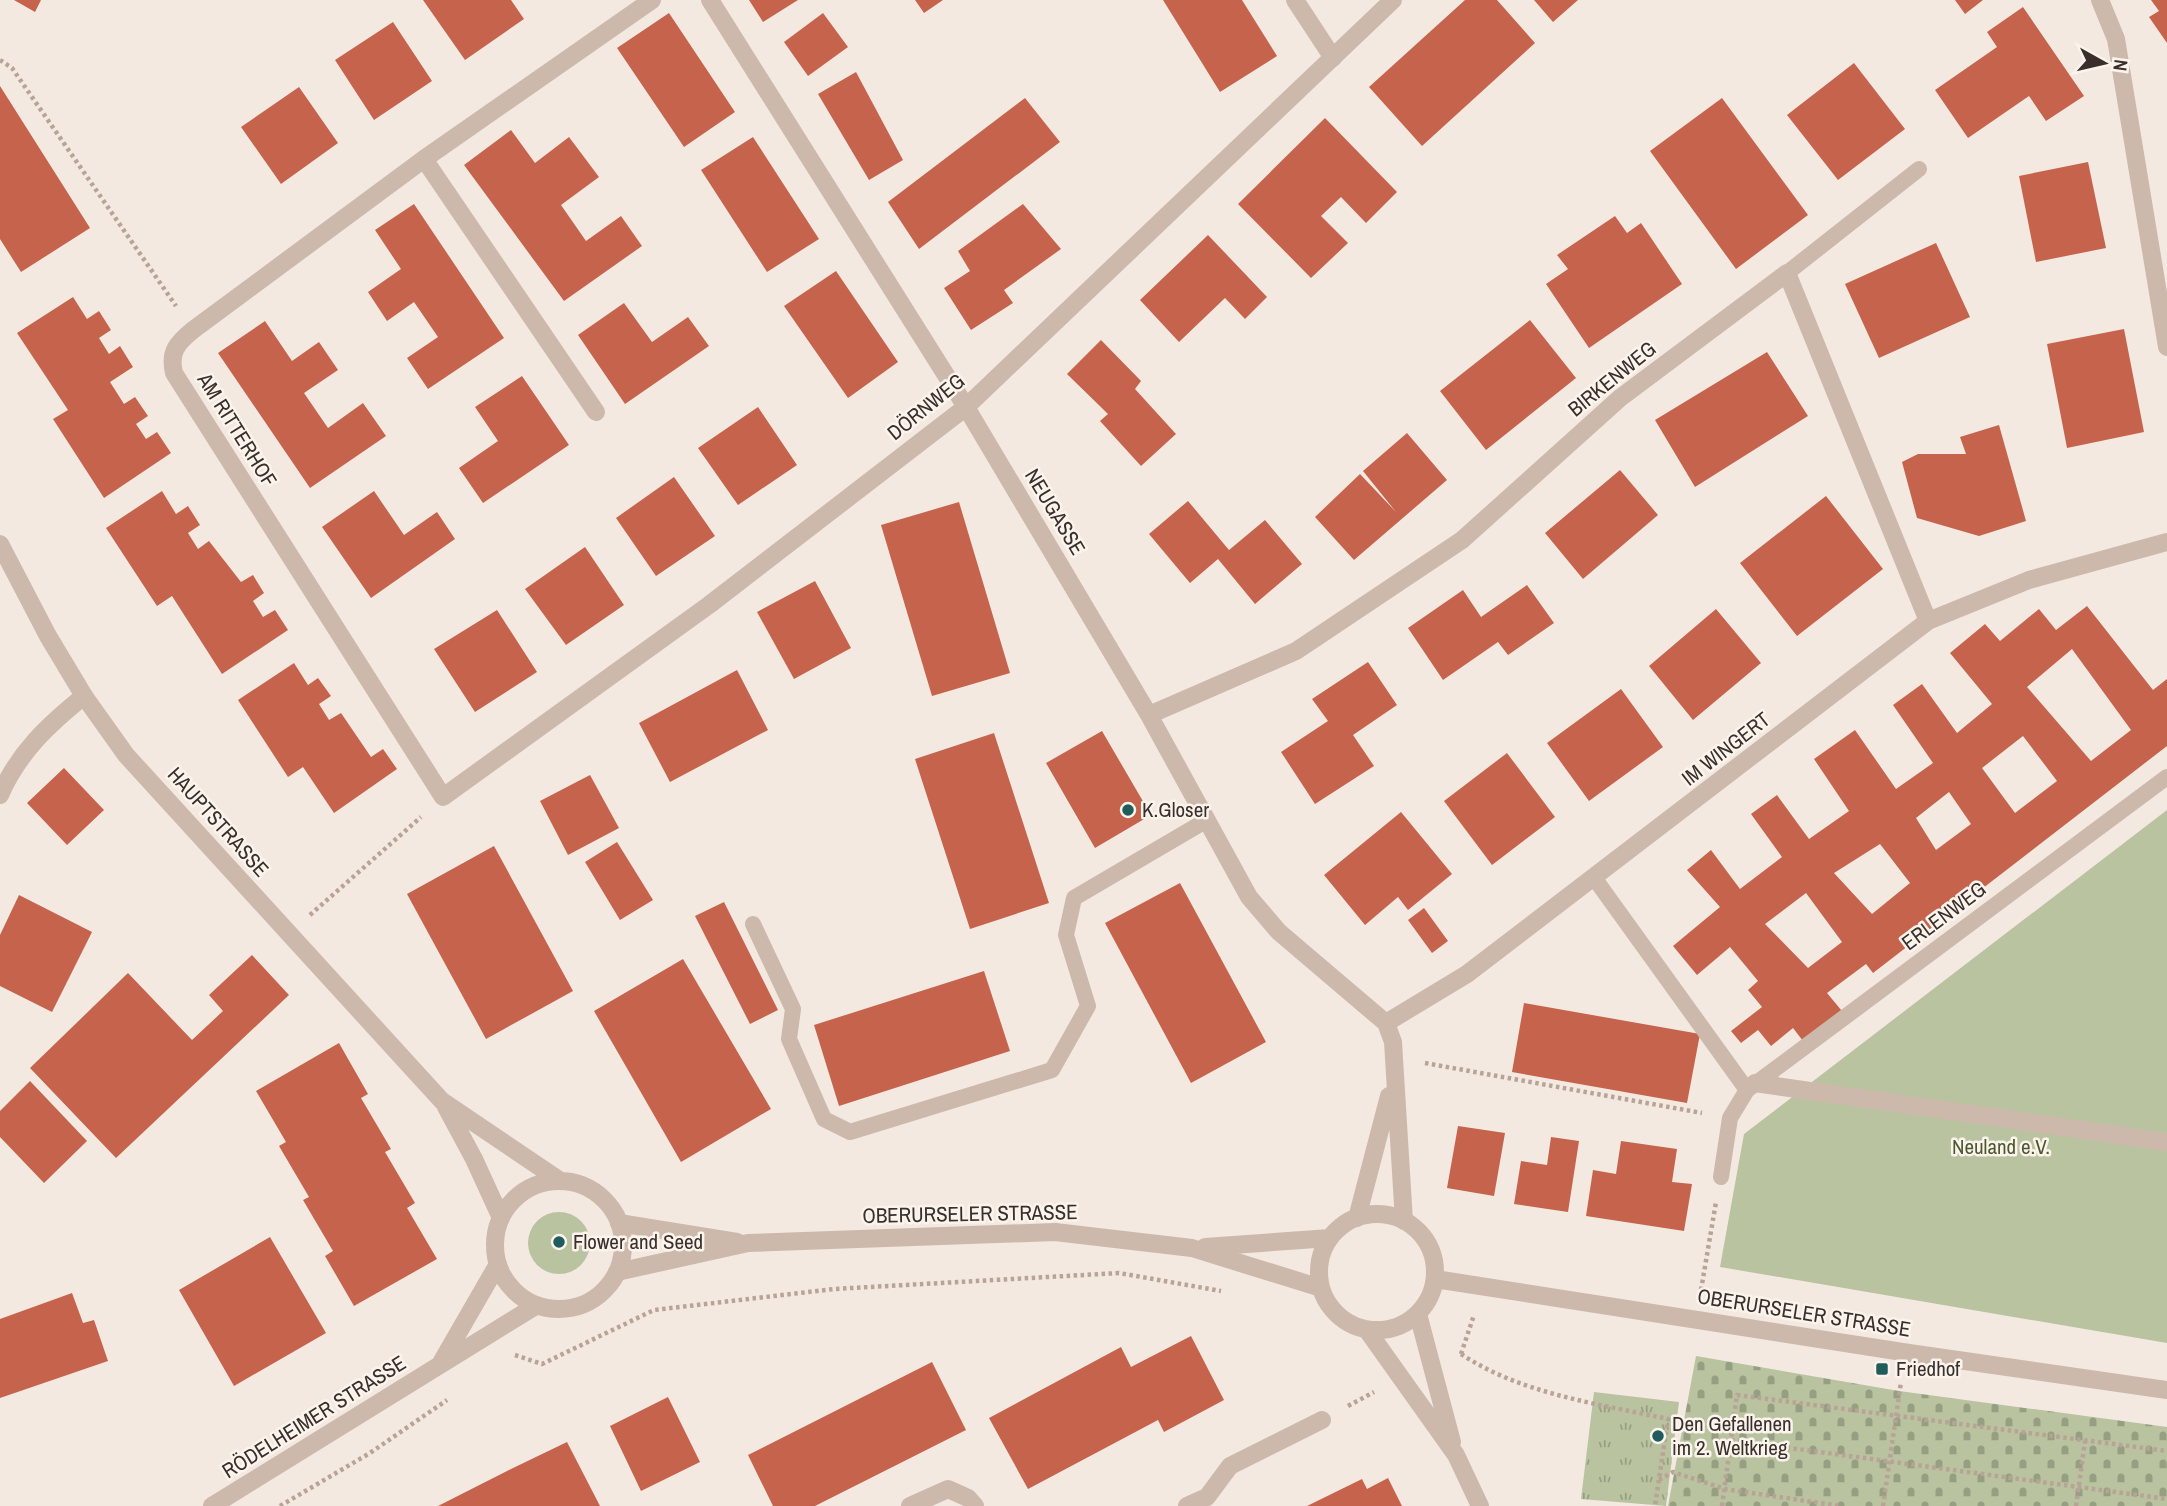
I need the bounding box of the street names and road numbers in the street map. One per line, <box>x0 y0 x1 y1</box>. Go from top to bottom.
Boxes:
street label: BIRKENWEG <box>1562 334 1662 423</box>
street label: AM RITTERHOF <box>190 366 284 492</box>
street label: DÖRNWEG <box>881 366 970 447</box>
street label: NEUGASSE <box>1018 463 1093 560</box>
street label: IM WINGERT <box>1675 705 1776 792</box>
street label: HAUPTSTRASSE <box>161 760 276 883</box>
street label: ERLENWEG <box>1896 874 1992 957</box>
street label: OBERURSELER STRASSE <box>862 1197 1078 1230</box>
street label: OBERURSELER STRASSE <box>1695 1281 1913 1344</box>
street label: RÖDELHEIMER STRASSE <box>216 1348 411 1485</box>

